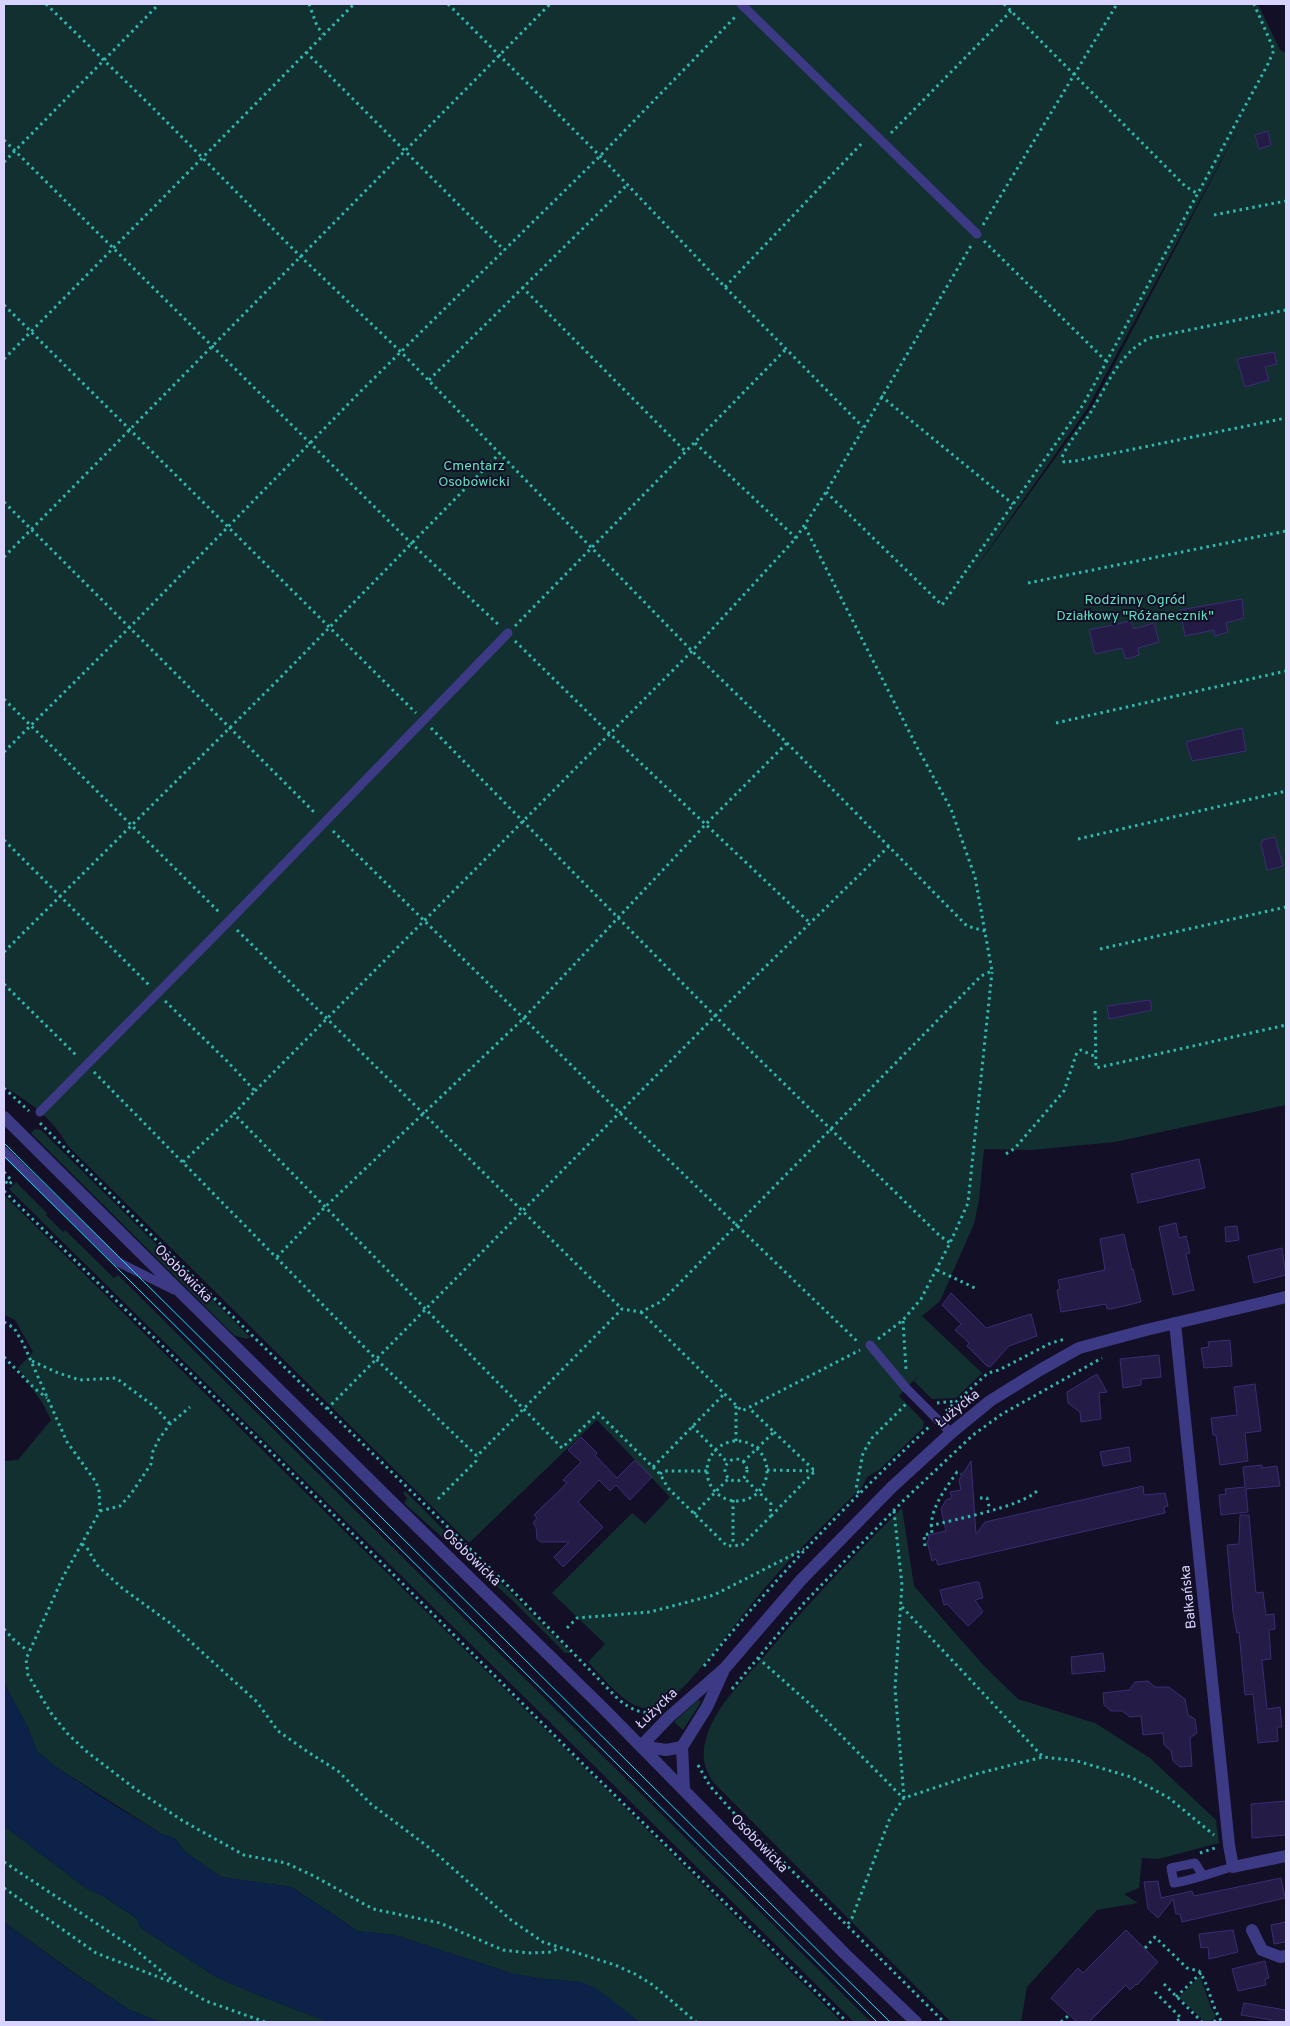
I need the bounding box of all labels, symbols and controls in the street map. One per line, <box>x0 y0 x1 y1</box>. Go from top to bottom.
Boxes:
park label: Cmentarz Osobowicki <box>438 458 510 491</box>
park label: Rodzinny Ogród Działkowy "Różanecznik" <box>1056 592 1214 625</box>
street label: Osobowicka <box>151 1242 215 1306</box>
street label: Łużycka <box>933 1386 983 1432</box>
street label: Osobowicka <box>438 1526 504 1590</box>
street label: Bałkańska <box>1177 1564 1201 1630</box>
street label: Łużycka <box>633 1685 681 1733</box>
street label: Osobowicka <box>727 1811 791 1877</box>

